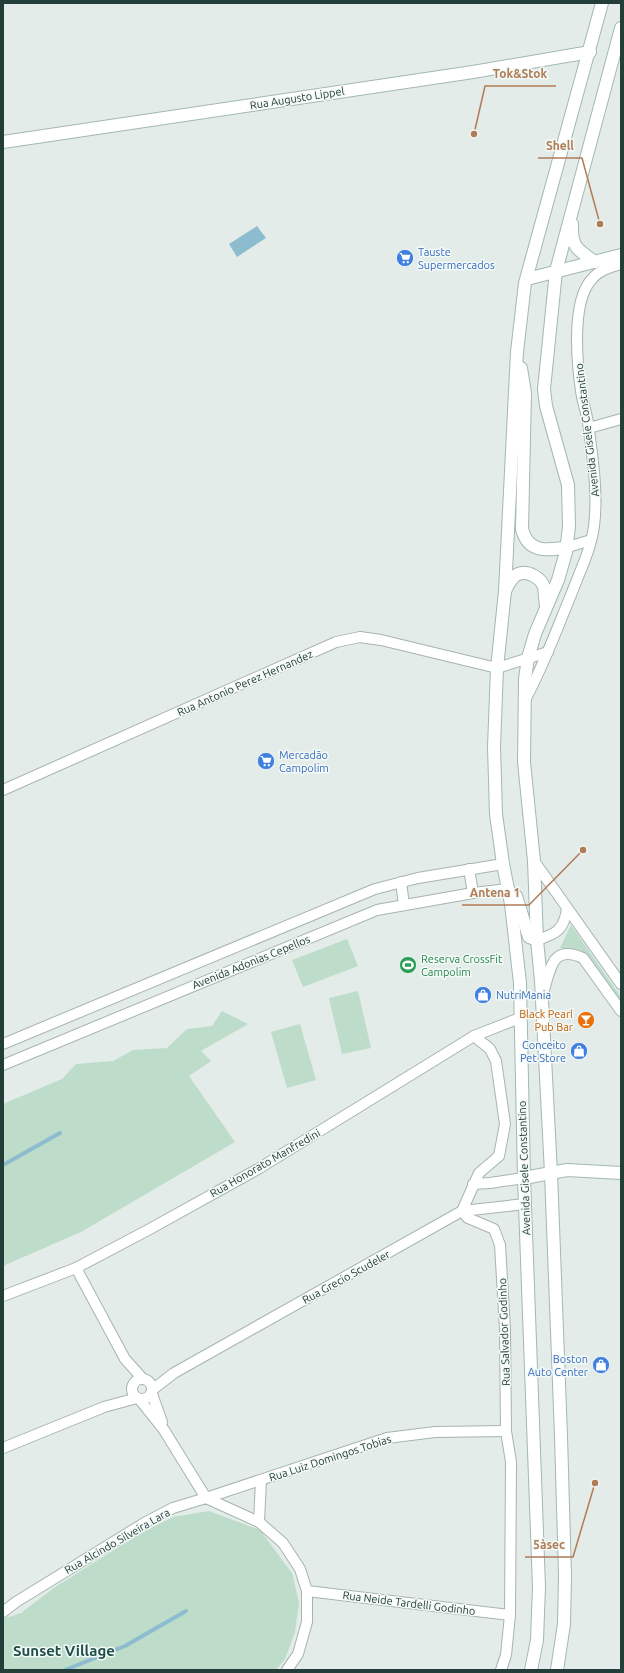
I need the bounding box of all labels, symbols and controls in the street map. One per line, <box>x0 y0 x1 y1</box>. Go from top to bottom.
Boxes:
callout: Tok&Stok <box>485 62 556 86</box>
text: Tok&Stok <box>493 67 547 80</box>
street label: Rua Augusto Lippel <box>249 85 345 111</box>
callout: Shell <box>538 134 582 158</box>
text: Shell <box>546 139 574 152</box>
place label: Tauste Supermercados <box>418 246 495 271</box>
supermarket icon: Tauste Supermercados <box>395 248 415 268</box>
street label: Avenida Gisele Constantino <box>573 363 601 497</box>
street label: Rua Antonio Perez Hernandez <box>175 648 315 718</box>
place label: Mercadão Campolim <box>279 749 329 774</box>
supermarket icon: Mercadão Campolim <box>256 751 276 771</box>
callout: Antena 1 <box>462 881 529 905</box>
text: Antena 1 <box>470 886 520 899</box>
street label: Avenida Adonias Cepellos <box>190 933 312 991</box>
place label: Reserva CrossFit Campolim <box>421 953 503 978</box>
sports icon: Reserva CrossFit Campolim <box>398 955 418 975</box>
shop icon: NutriMania <box>473 985 493 1005</box>
place label: NutriMania <box>496 989 551 1001</box>
place label: Black Pearl Pub Bar <box>519 1008 574 1033</box>
bar icon: Black Pearl Pub Bar <box>576 1010 596 1030</box>
place label: Conceito Pet Store <box>520 1039 566 1064</box>
shop icon: Conceito Pet Store <box>569 1041 589 1061</box>
street label: Avenida Gisele Constantino <box>516 1101 532 1235</box>
street label: Rua Honorato Manfredini <box>208 1127 322 1199</box>
street label: Rua Grecio Scudeler <box>300 1248 393 1306</box>
street label: Rua Salvador Godinho <box>496 1278 512 1386</box>
place label: Boston Auto Center <box>528 1353 589 1378</box>
shop icon: Boston Auto Center <box>591 1355 611 1375</box>
street label: Rua Luiz Domingos Tobias <box>267 1432 393 1483</box>
street label: Rua Alcindo Silveira Lara <box>62 1506 172 1576</box>
callout: 5àsec <box>525 1533 573 1557</box>
text: 5àsec <box>533 1538 565 1551</box>
street label: Rua Neide Tardelli Godinho <box>342 1589 476 1617</box>
district label: Sunset Village <box>13 1642 115 1659</box>

